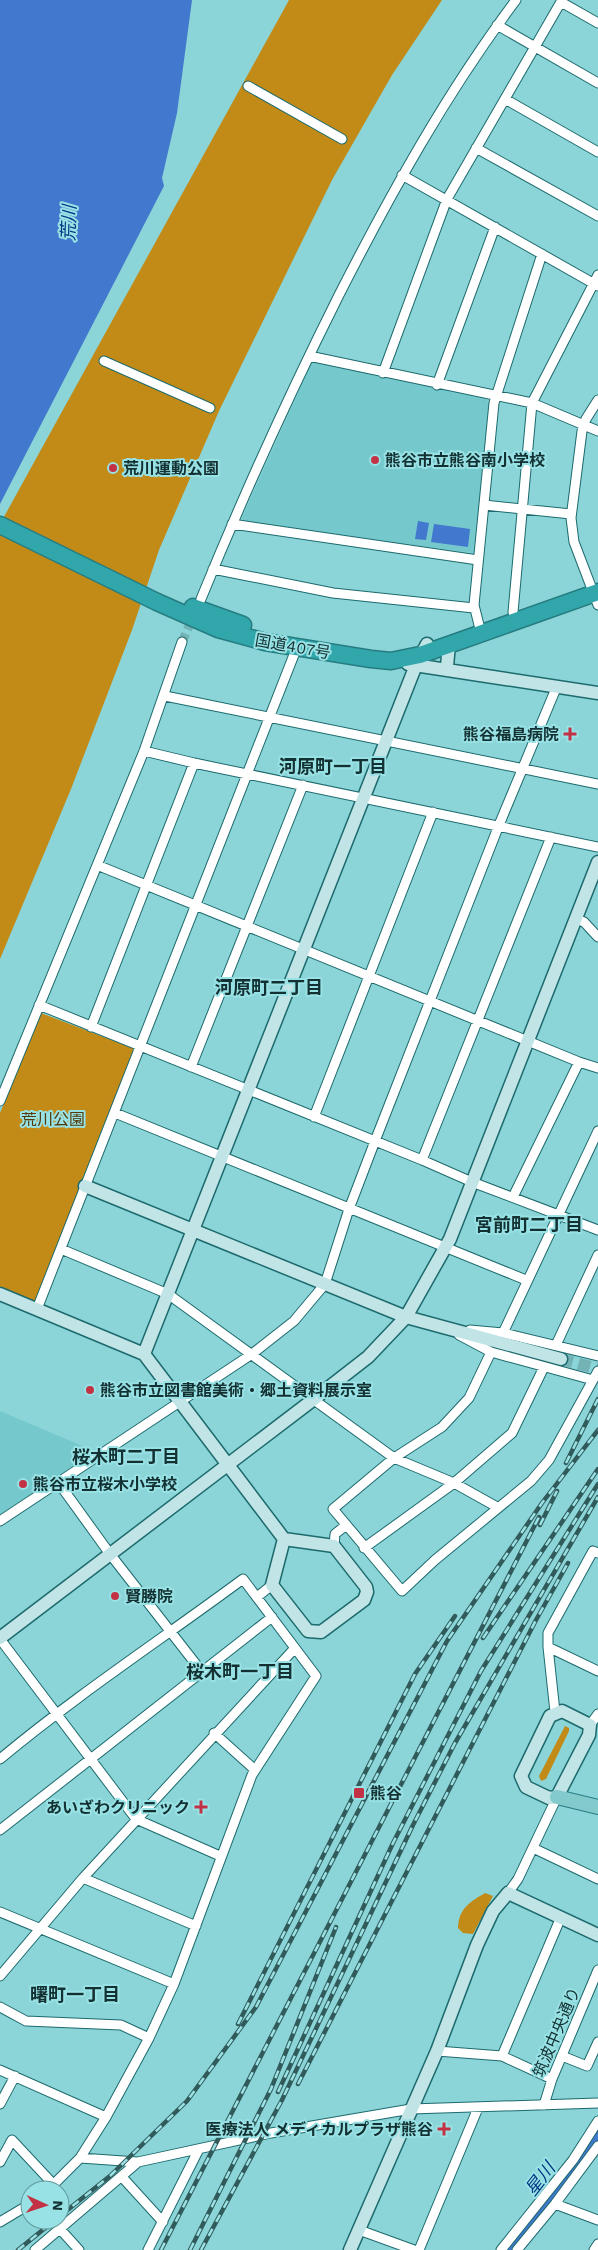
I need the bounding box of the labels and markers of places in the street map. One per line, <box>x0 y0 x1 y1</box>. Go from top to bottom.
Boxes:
place label: 熊谷市立熊谷南小学校 <box>385 451 545 470</box>
marker: 熊谷市立熊谷南小学校 <box>369 454 381 466</box>
place label: 荒川運動公園 <box>123 459 219 478</box>
marker: 荒川運動公園 <box>107 462 119 474</box>
place label: 熊谷福島病院 <box>463 725 559 744</box>
marker: 熊谷福島病院 <box>563 727 577 741</box>
place label: 熊谷市立図書館美術・郷土資料展示室 <box>100 1381 372 1400</box>
marker: 熊谷市立図書館美術・郷土資料展示室 <box>84 1384 96 1396</box>
place label: 熊谷市立桜木小学校 <box>33 1475 177 1494</box>
marker: 熊谷市立桜木小学校 <box>17 1478 29 1490</box>
place label: 賢勝院 <box>125 1587 173 1606</box>
marker: 賢勝院 <box>109 1590 121 1602</box>
place label: 熊谷 <box>370 1784 402 1803</box>
marker: 熊谷 <box>352 1786 366 1800</box>
place label: あいざわクリニック <box>46 1798 190 1817</box>
marker: あいざわクリニック <box>194 1800 208 1814</box>
place label: 医療法人 メディカルプラザ熊谷 <box>206 2120 433 2139</box>
marker: 医療法人 メディカルプラザ熊谷 <box>437 2122 451 2136</box>

